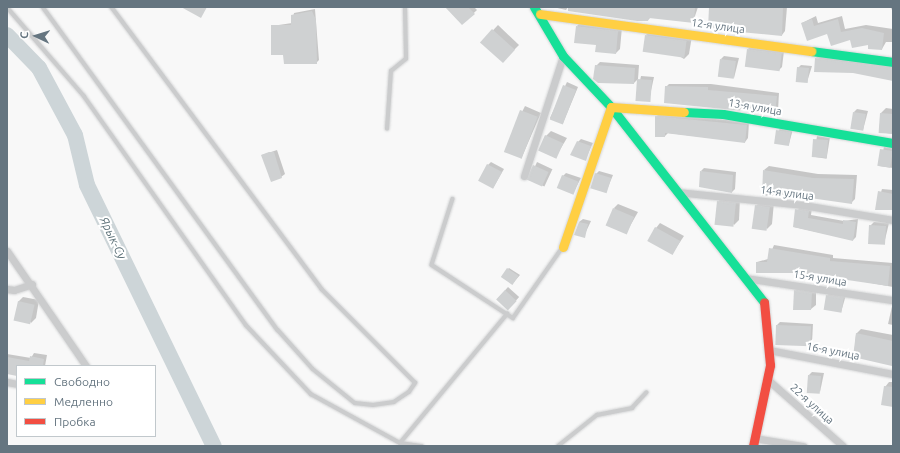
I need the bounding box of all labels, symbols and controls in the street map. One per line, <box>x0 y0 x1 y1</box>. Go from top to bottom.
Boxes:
north arrow <box>16 16 56 56</box>
street label: 12-я улица <box>690 16 746 36</box>
text: С <box>18 31 30 39</box>
street label: 13-я улица <box>727 96 783 118</box>
street label: 14-я улица <box>759 183 815 203</box>
water label: Ярык-Су <box>97 215 129 261</box>
street label: 15-я улица <box>792 267 848 289</box>
street label: 16-я улица <box>805 339 861 363</box>
legend <box>16 365 156 437</box>
text: Свободно <box>54 375 110 388</box>
street label: 22-я улица <box>787 381 837 427</box>
text: Медленно <box>54 395 113 408</box>
text: Пробка <box>54 415 96 428</box>

